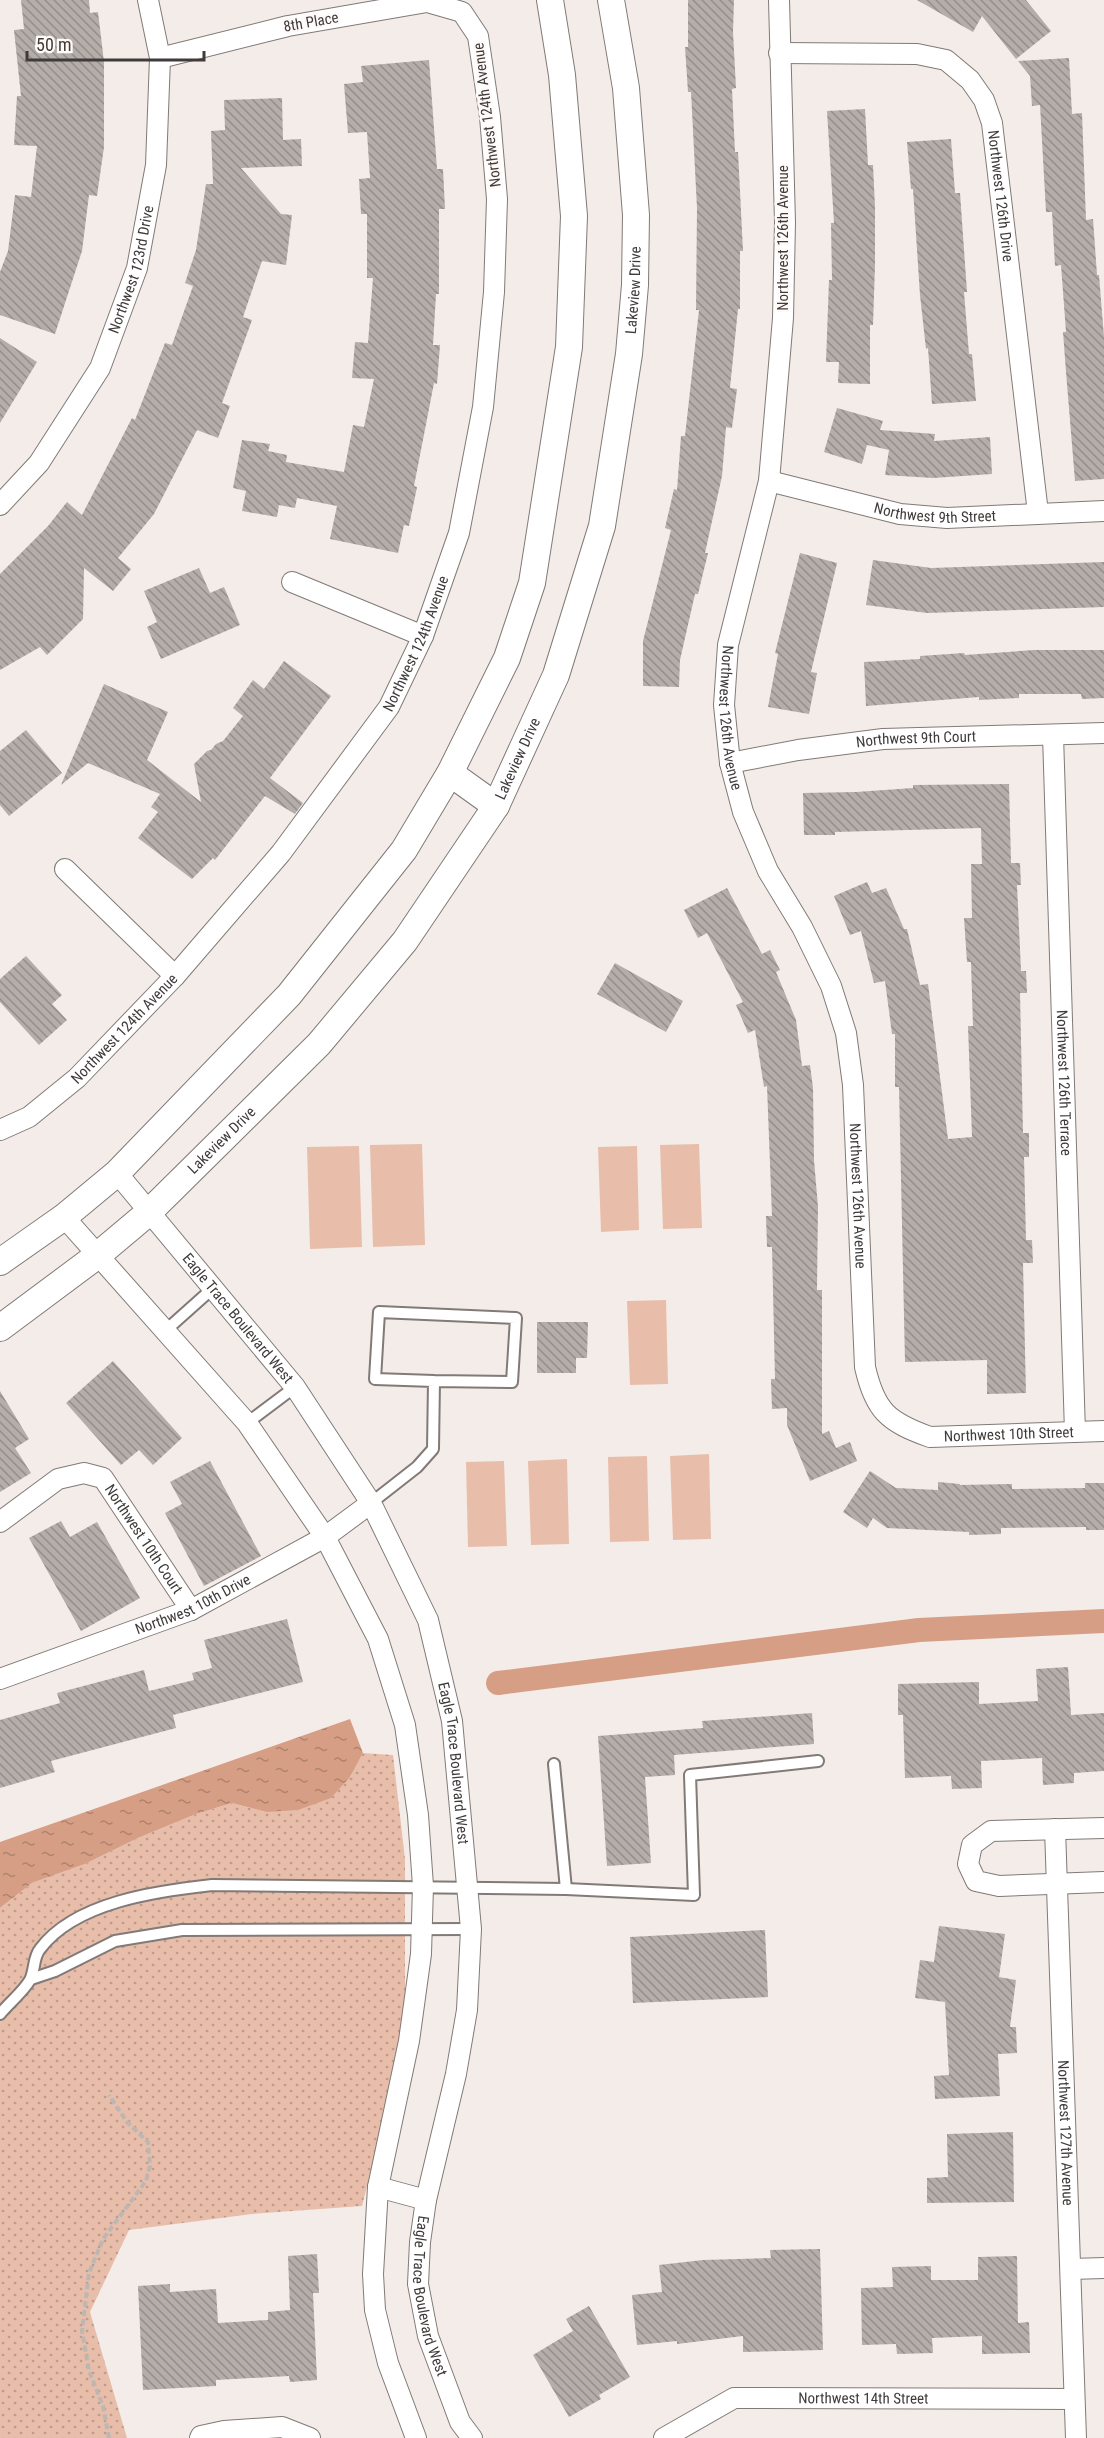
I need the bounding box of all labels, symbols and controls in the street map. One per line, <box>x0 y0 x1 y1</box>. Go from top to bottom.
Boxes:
street label: 8th Place <box>282 8 340 36</box>
scale bar <box>27 24 204 62</box>
text: 50 m <box>36 34 71 55</box>
street label: Northwest 124th Avenue <box>469 42 505 188</box>
street label: Northwest 126th Drive <box>984 129 1017 263</box>
street label: Northwest 126th Avenue <box>774 165 792 311</box>
street label: Northwest 123rd Drive <box>105 204 157 336</box>
street label: Lakeview Drive <box>622 246 645 335</box>
street label: Northwest 9th Street <box>872 499 996 527</box>
street label: Northwest 124th Avenue <box>379 574 452 714</box>
street label: Northwest 126th Avenue <box>715 645 746 792</box>
street label: Lakeview Drive <box>491 715 544 802</box>
street label: Northwest 9th Court <box>855 727 976 751</box>
street label: Northwest 124th Avenue <box>67 970 181 1087</box>
street label: Northwest 126th Terrace <box>1053 1009 1075 1156</box>
street label: Lakeview Drive <box>184 1103 259 1178</box>
street label: Northwest 126th Avenue <box>846 1123 870 1269</box>
street label: Eagle Trace Boulevard West <box>179 1250 297 1387</box>
street label: Northwest 10th Street <box>943 1423 1074 1446</box>
street label: Northwest 10th Court <box>101 1481 187 1597</box>
street label: Northwest 10th Drive <box>133 1570 254 1638</box>
street label: Eagle Trace Boulevard West <box>434 1680 472 1845</box>
street label: Northwest 127th Avenue <box>1054 2060 1077 2206</box>
street label: Eagle Trace Boulevard West <box>409 2214 451 2378</box>
street label: Northwest 14th Street <box>798 2389 928 2408</box>

